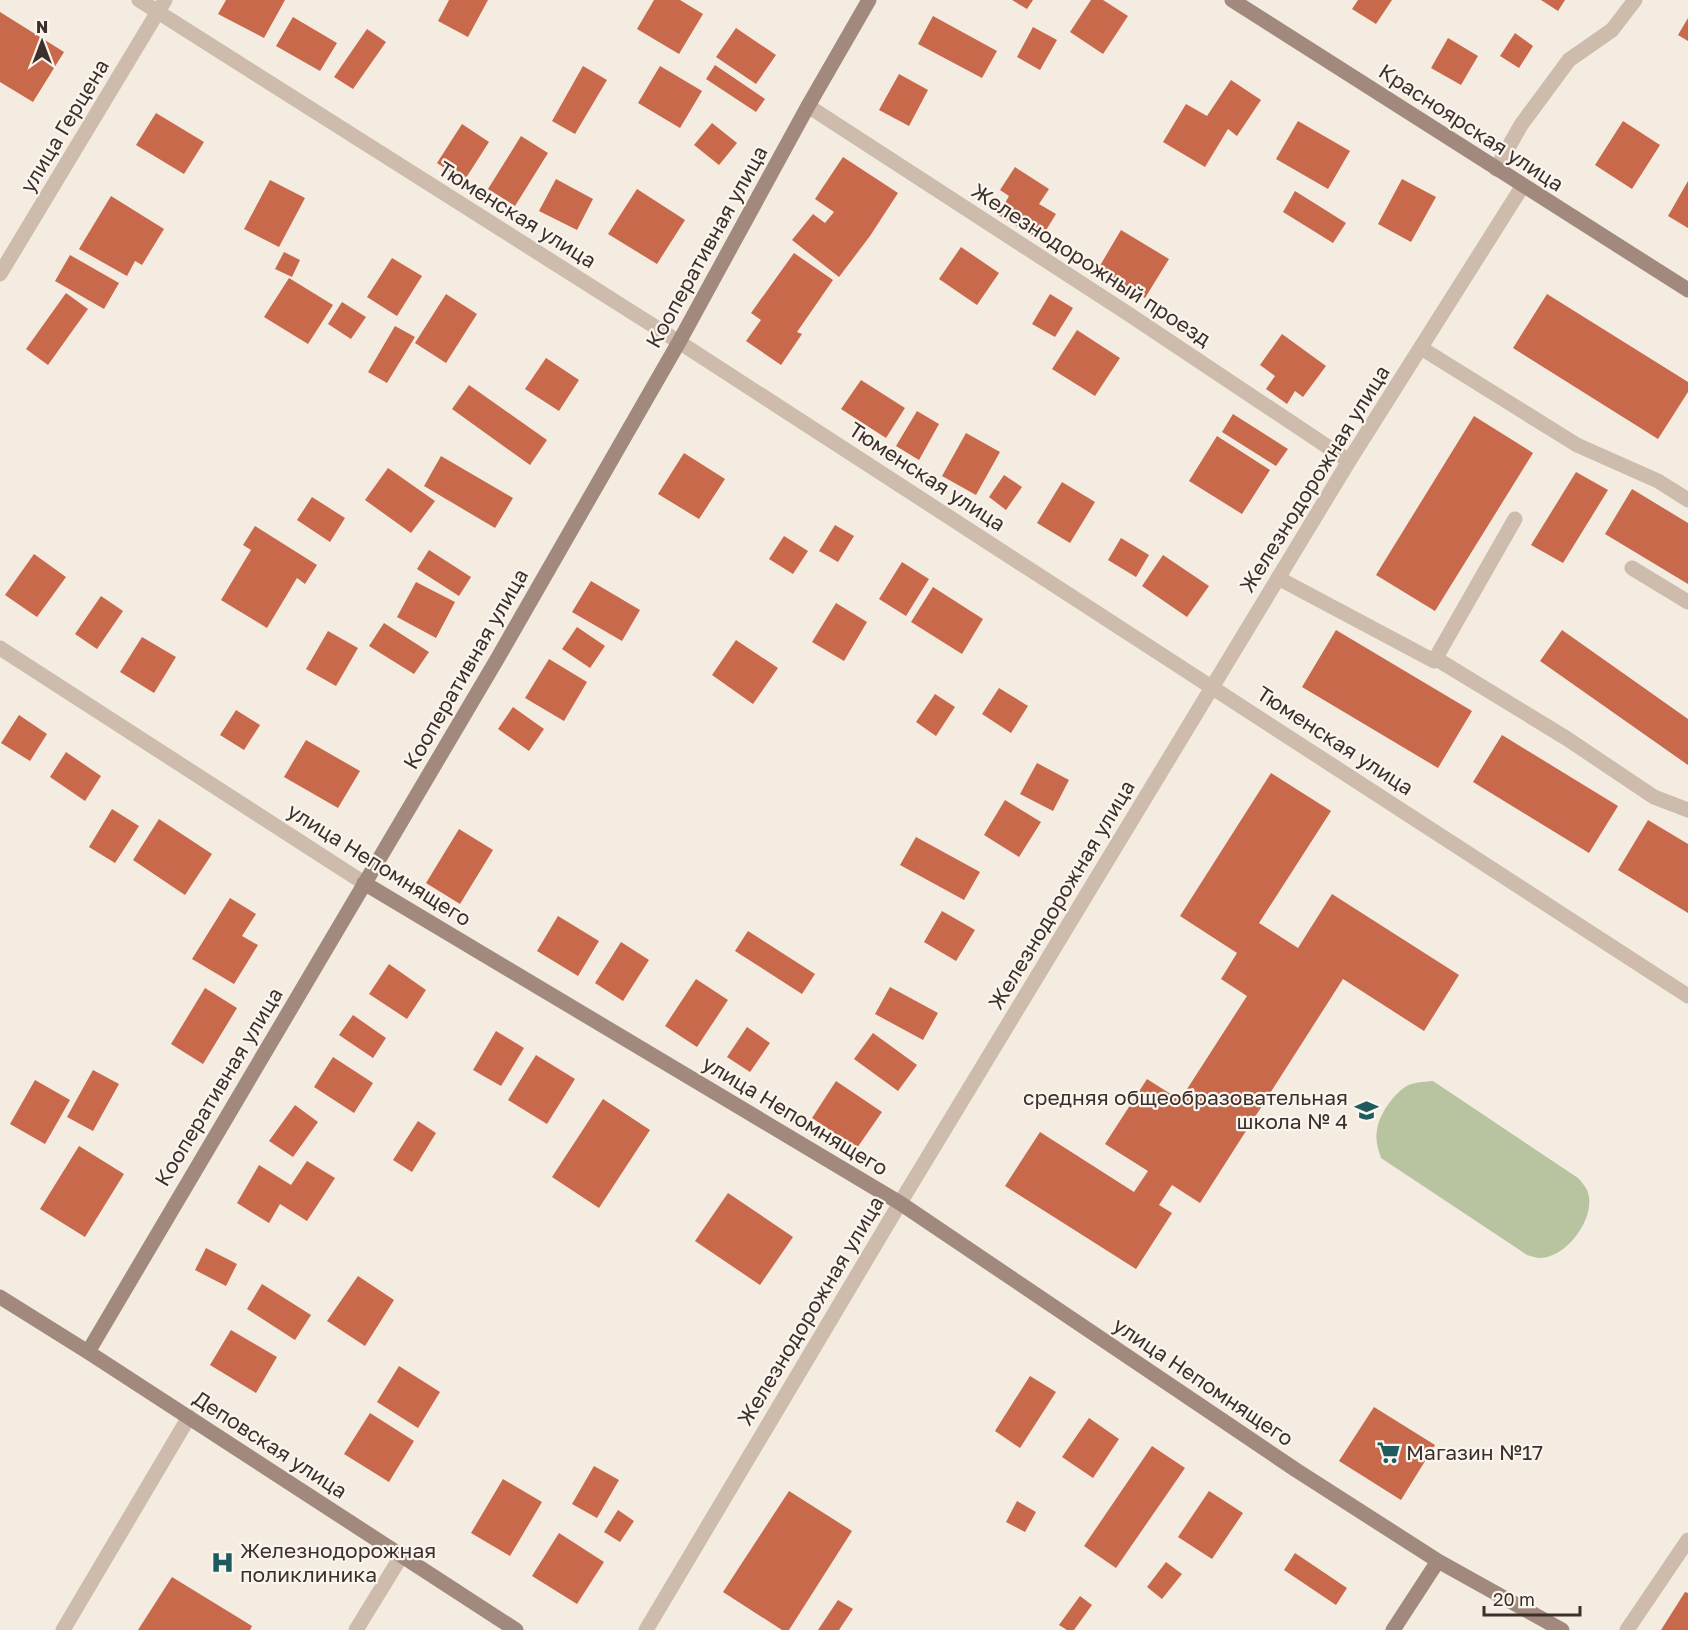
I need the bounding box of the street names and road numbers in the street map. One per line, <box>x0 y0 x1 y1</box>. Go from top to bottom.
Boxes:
street label: улица Герцена <box>14 54 114 197</box>
street label: Красноярская улица <box>1374 58 1569 197</box>
street label: Кооперативная улица <box>640 141 773 352</box>
street label: Тюменская улица <box>434 155 601 273</box>
street label: Железнодорожный проезд <box>967 177 1216 351</box>
street label: Железнодорожная улица <box>1233 360 1395 597</box>
street label: Тюменская улица <box>844 416 1011 536</box>
street label: Кооперативная улица <box>397 564 533 773</box>
street label: Тюменская улица <box>1252 680 1419 800</box>
street label: Железнодорожная улица <box>982 775 1140 1014</box>
street label: улица Непомнящего <box>283 797 476 931</box>
street label: Кооперативная улица <box>148 982 288 1191</box>
street label: улица Непомнящего <box>698 1049 893 1181</box>
street label: Железнодорожная улица <box>731 1191 889 1430</box>
street label: улица Непомнящего <box>1108 1311 1299 1451</box>
street label: Деповская улица <box>189 1385 352 1504</box>

